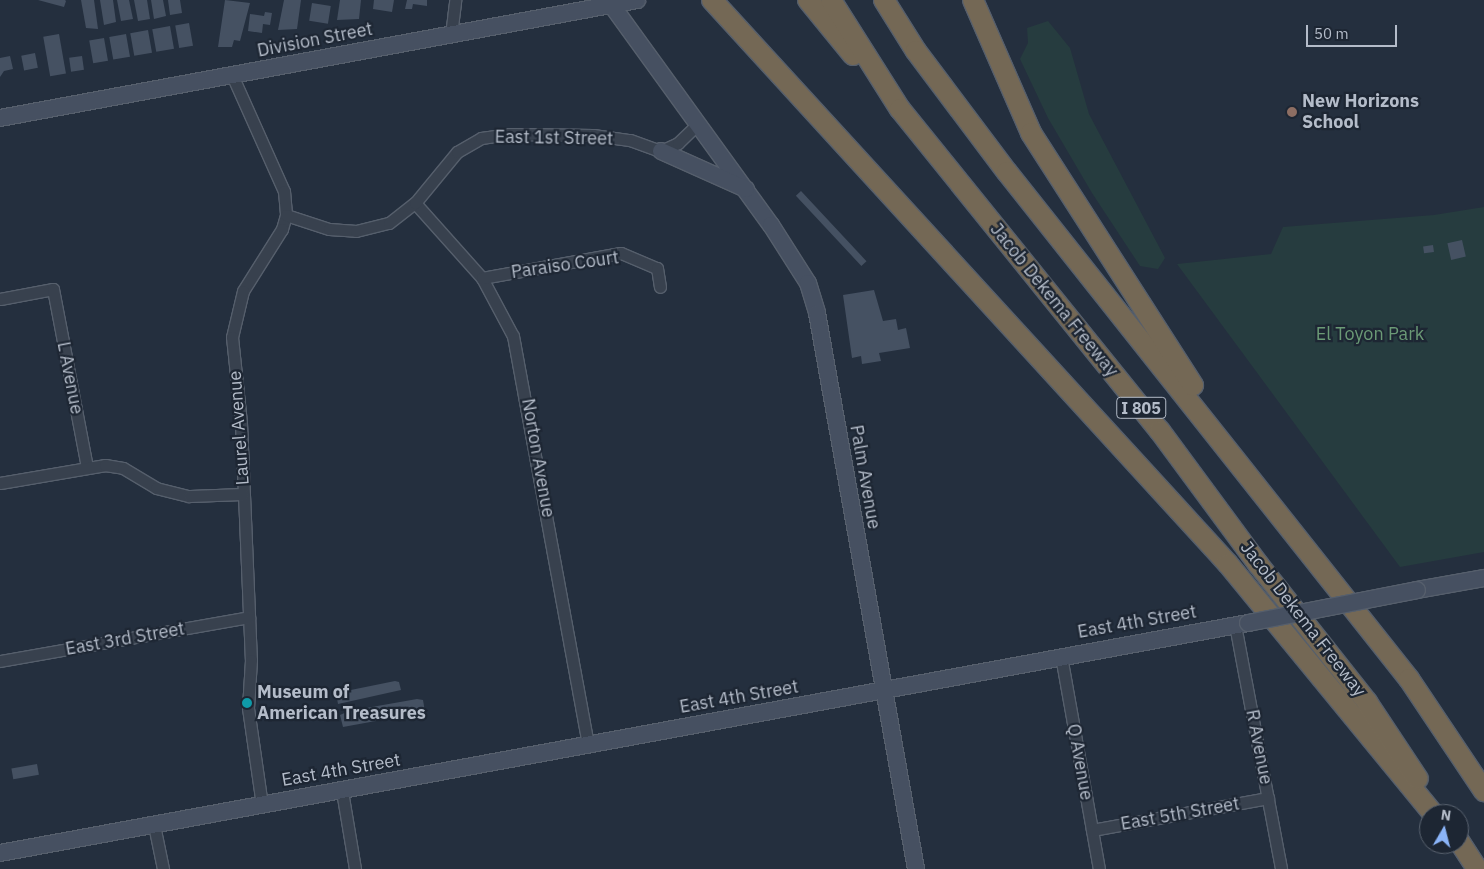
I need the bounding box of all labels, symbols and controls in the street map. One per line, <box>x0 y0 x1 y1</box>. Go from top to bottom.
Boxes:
scale bar <box>1309 15 1400 47</box>
street label: Division Street <box>255 18 375 62</box>
text: 50 m <box>1314 24 1349 43</box>
place label: New Horizons School <box>1302 91 1419 134</box>
marker: New Horizons School <box>1286 106 1298 118</box>
street label: East 1st Street <box>494 126 614 150</box>
street label: Jacob Dekema Freeway <box>985 219 1123 381</box>
street label: Paraiso Court <box>510 247 620 283</box>
park label: El Toyon Park <box>1316 323 1424 345</box>
street label: L Avenue <box>52 340 88 416</box>
street label: Laurel Avenue <box>224 370 254 486</box>
road number: I 805 <box>1116 394 1166 422</box>
street label: Norton Avenue <box>517 397 559 519</box>
street label: Palm Avenue <box>845 423 885 531</box>
street label: Jacob Dekema Freeway <box>1236 537 1370 701</box>
street label: East 4th Street <box>1076 601 1198 643</box>
street label: East 3rd Street <box>64 618 186 660</box>
street label: East 4th Street <box>678 676 800 718</box>
place label: Museum of American Treasures <box>257 682 426 724</box>
marker: Museum of American Treasures <box>241 697 253 709</box>
street label: R Avenue <box>1241 708 1277 786</box>
street label: Q Avenue <box>1063 722 1097 802</box>
street label: East 4th Street <box>280 749 402 791</box>
street label: East 5th Street <box>1119 793 1241 835</box>
north arrow <box>1419 804 1469 854</box>
text: N <box>1440 806 1452 825</box>

